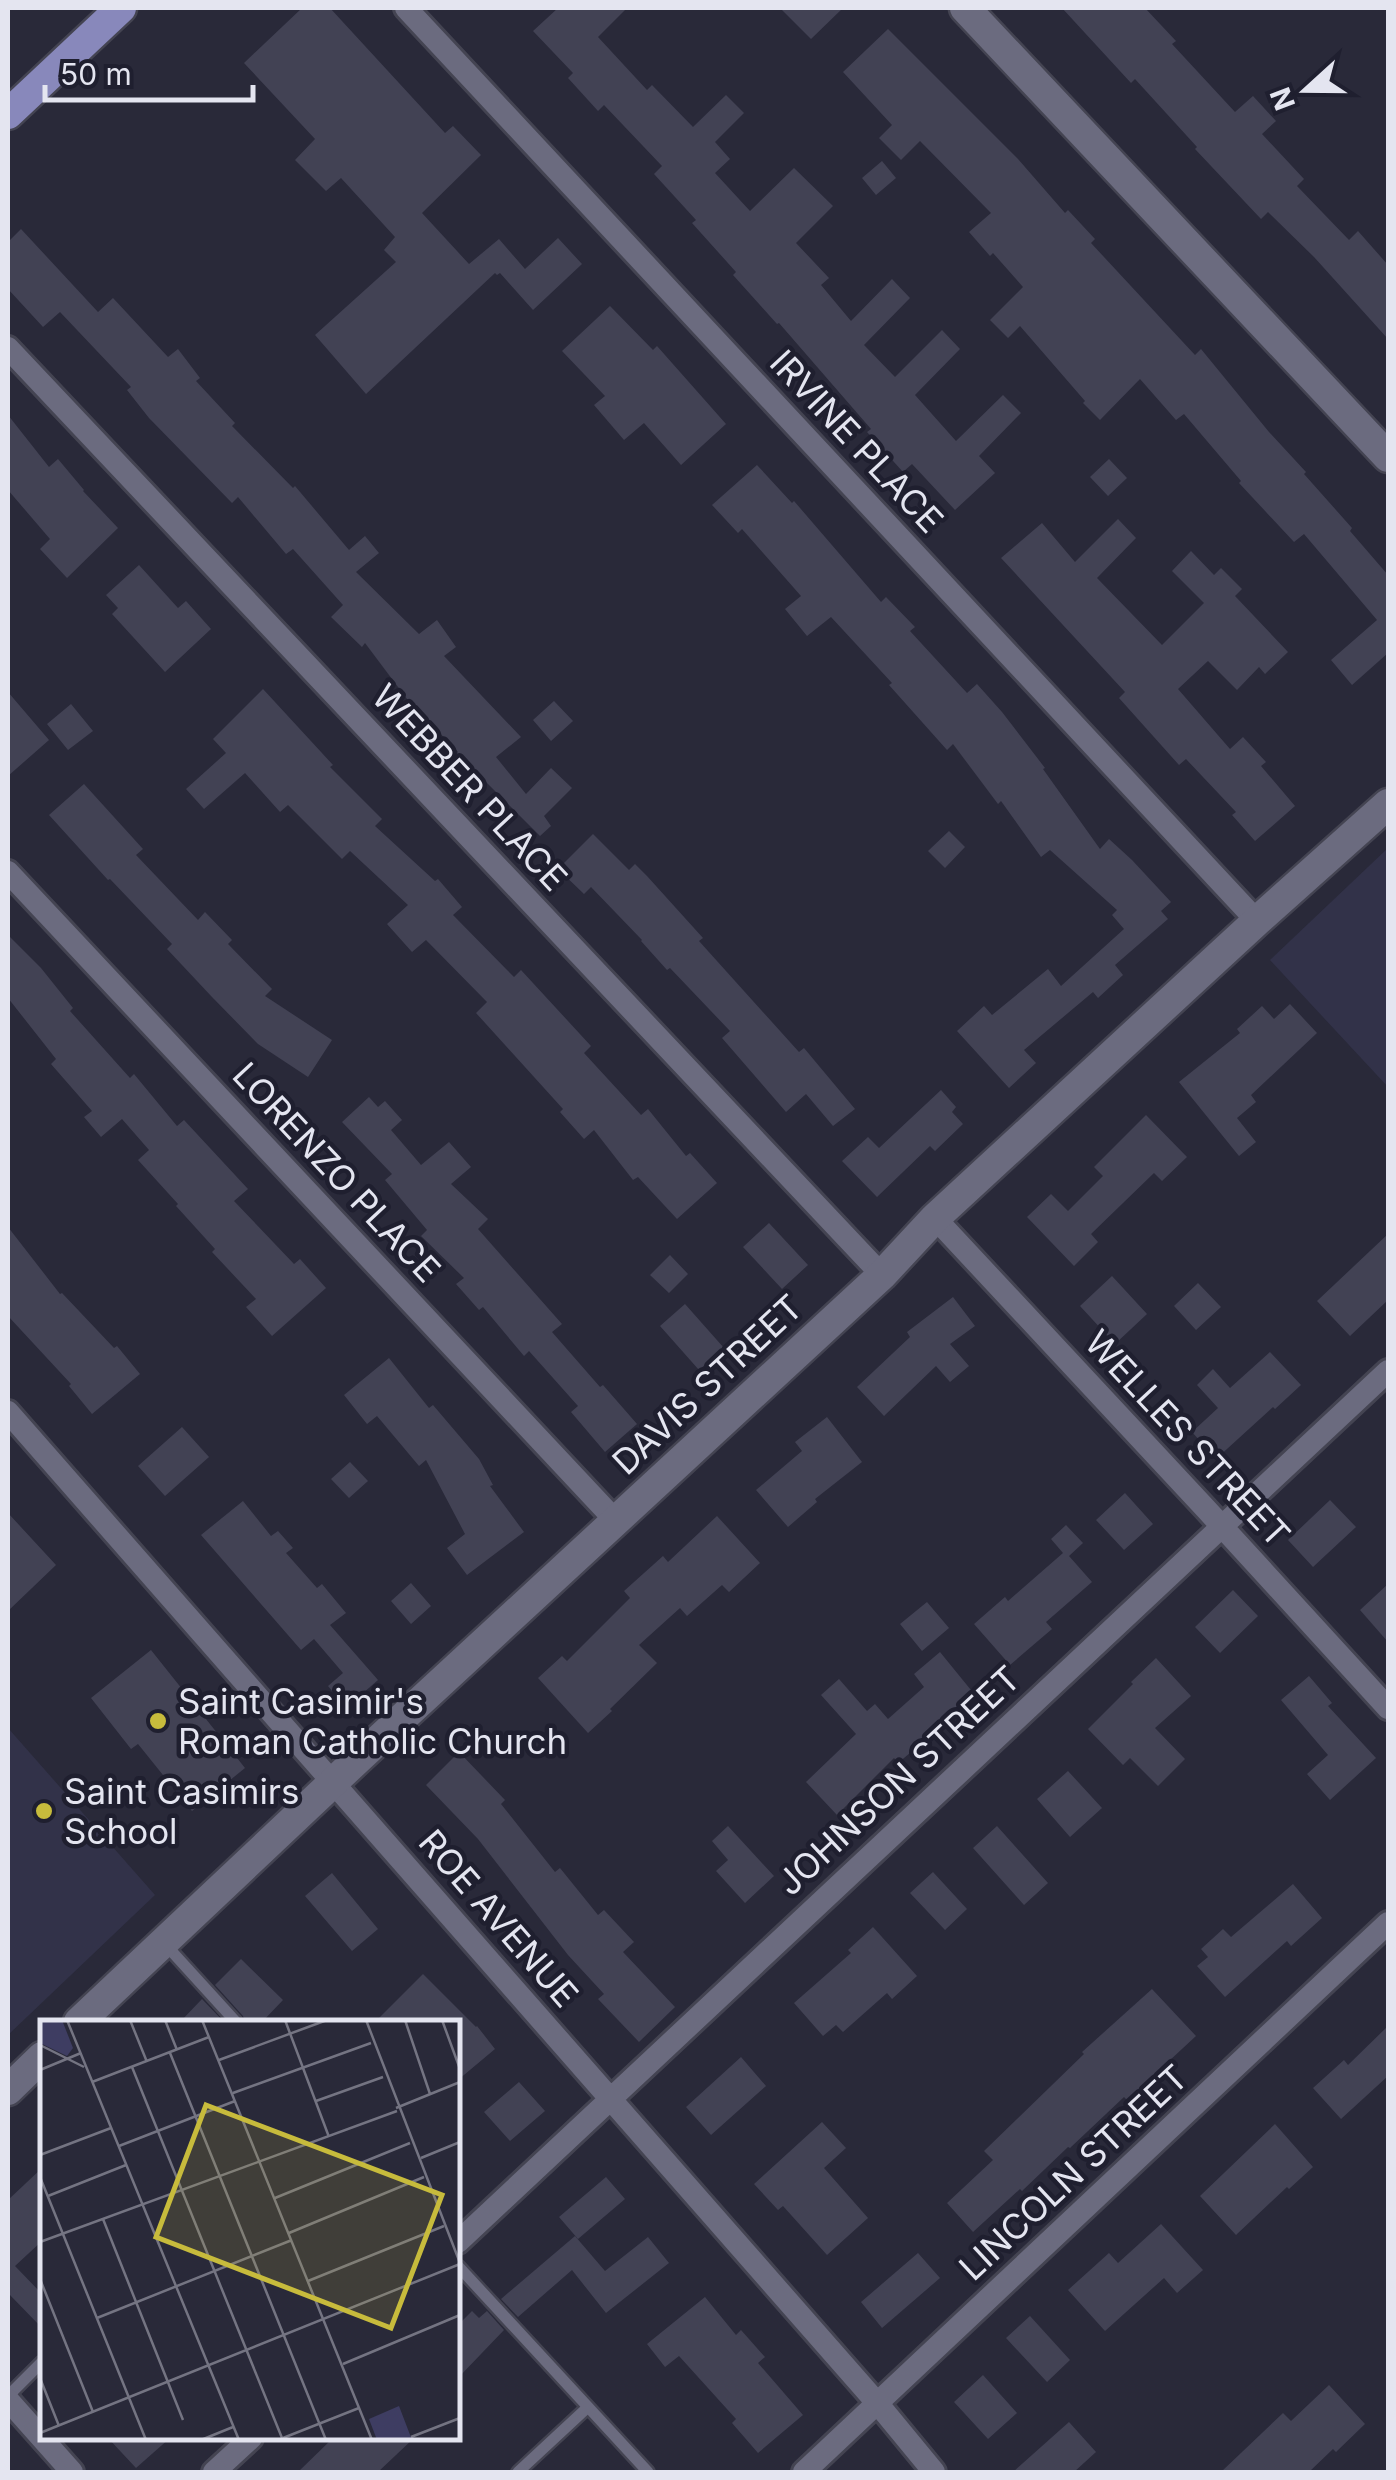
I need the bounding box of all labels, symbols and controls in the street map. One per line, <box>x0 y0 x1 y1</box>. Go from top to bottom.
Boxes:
scale bar <box>45 40 252 102</box>
north arrow <box>1256 40 1356 140</box>
text: 50 m <box>60 56 132 92</box>
text: N <box>1263 83 1302 115</box>
street label: IRVINE PLACE <box>762 341 952 541</box>
street label: WEBBER PLACE <box>364 675 576 899</box>
street label: LORENZO PLACE <box>225 1054 449 1290</box>
street label: DAVIS STREET <box>603 1285 811 1483</box>
street label: WELLES STREET <box>1077 1321 1299 1555</box>
street label: JOHNSON STREET <box>768 1657 1028 1903</box>
place label: Saint Casimir's Roman Catholic Church <box>178 1680 567 1762</box>
marker: Saint Casimir's Roman Catholic Church <box>147 1710 169 1732</box>
place label: Saint Casimirs School <box>64 1770 300 1852</box>
marker: Saint Casimirs School <box>33 1800 55 1822</box>
street label: ROE AVENUE <box>411 1821 587 2015</box>
inset map <box>40 2020 460 2440</box>
street label: LINCOLN STREET <box>950 2056 1196 2288</box>

